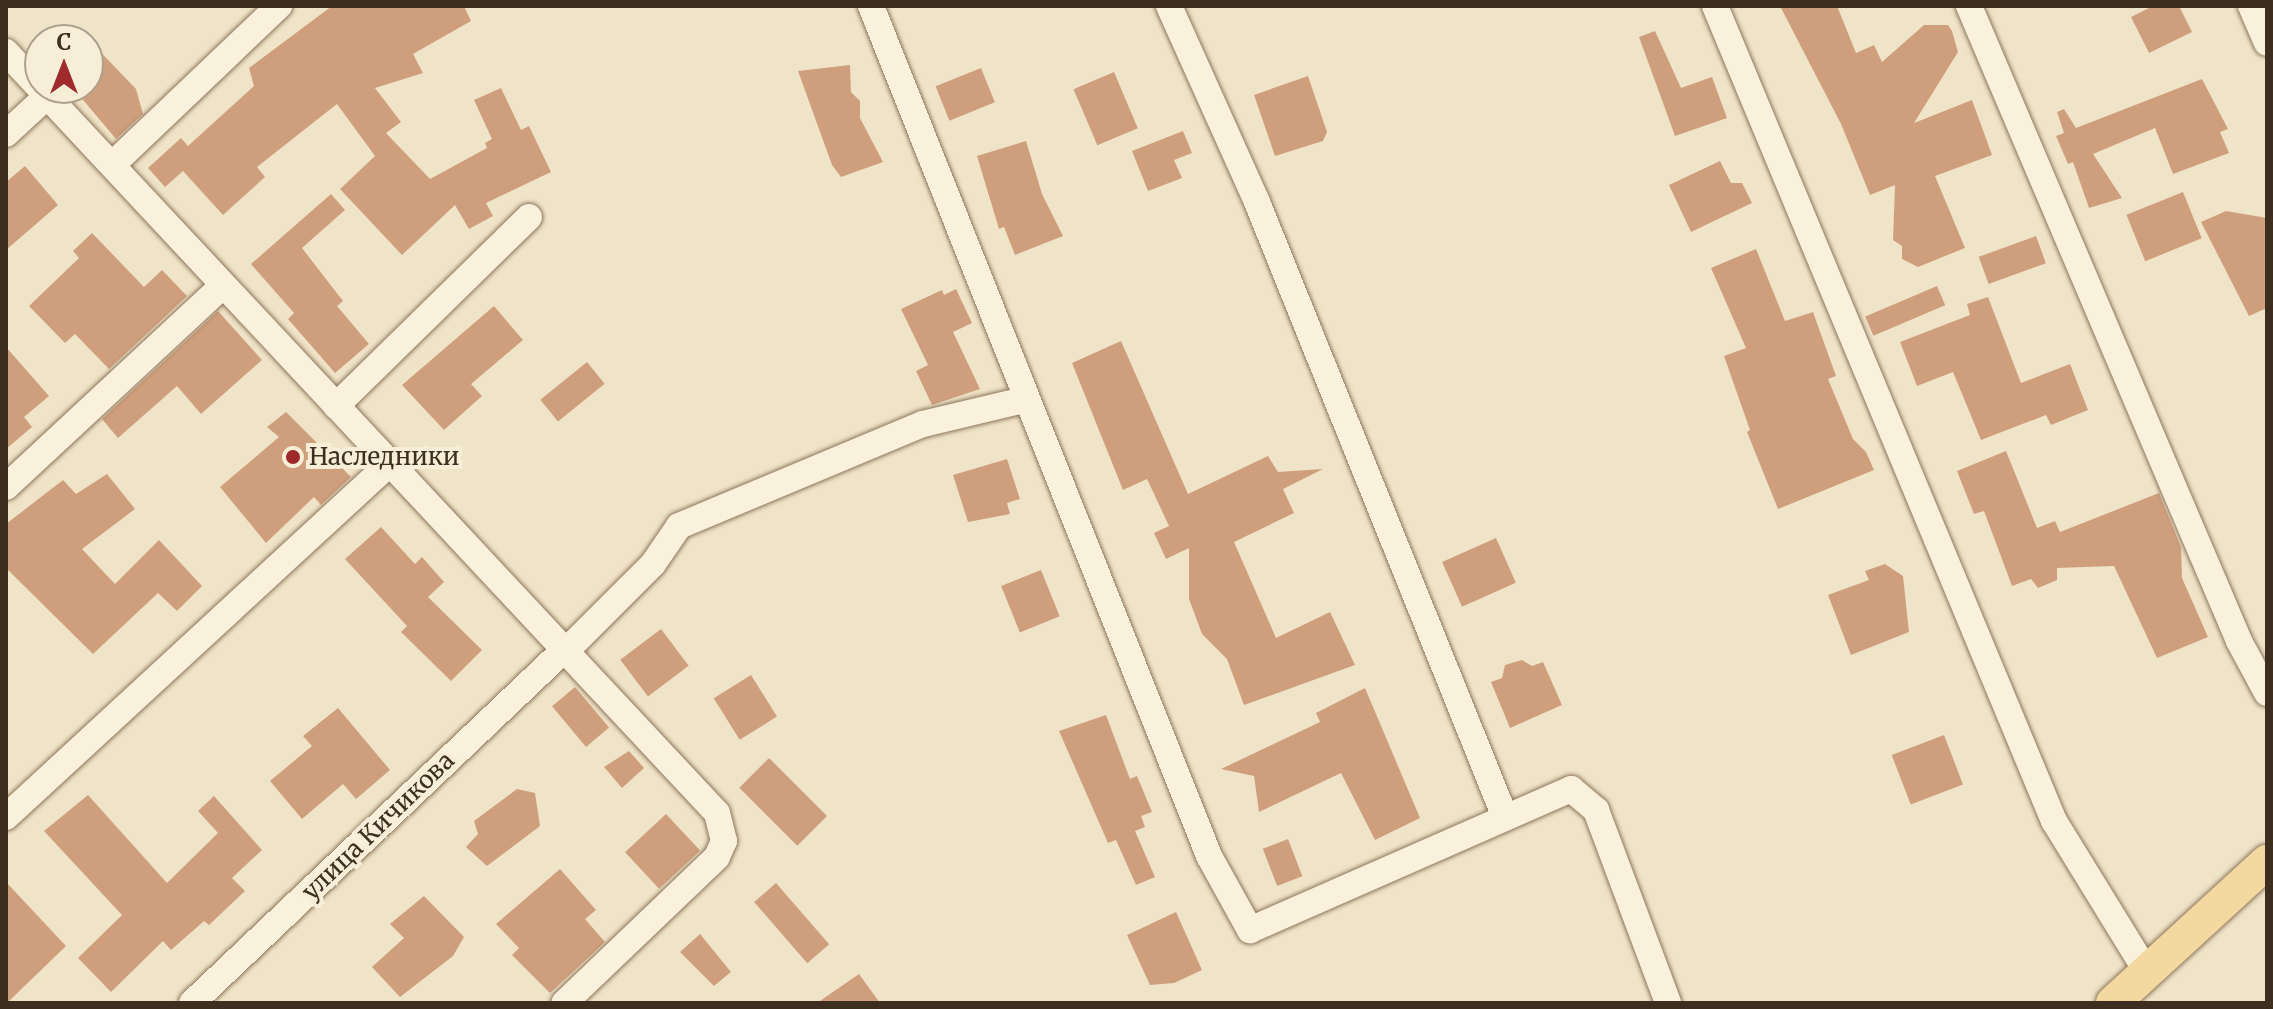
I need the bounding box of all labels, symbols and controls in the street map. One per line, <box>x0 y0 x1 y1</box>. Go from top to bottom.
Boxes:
north arrow <box>24 24 104 104</box>
text: С <box>57 28 71 56</box>
place label: Наследники <box>309 443 459 471</box>
marker: Наследники <box>284 448 302 466</box>
street label: улица Кичикова <box>296 746 460 906</box>

